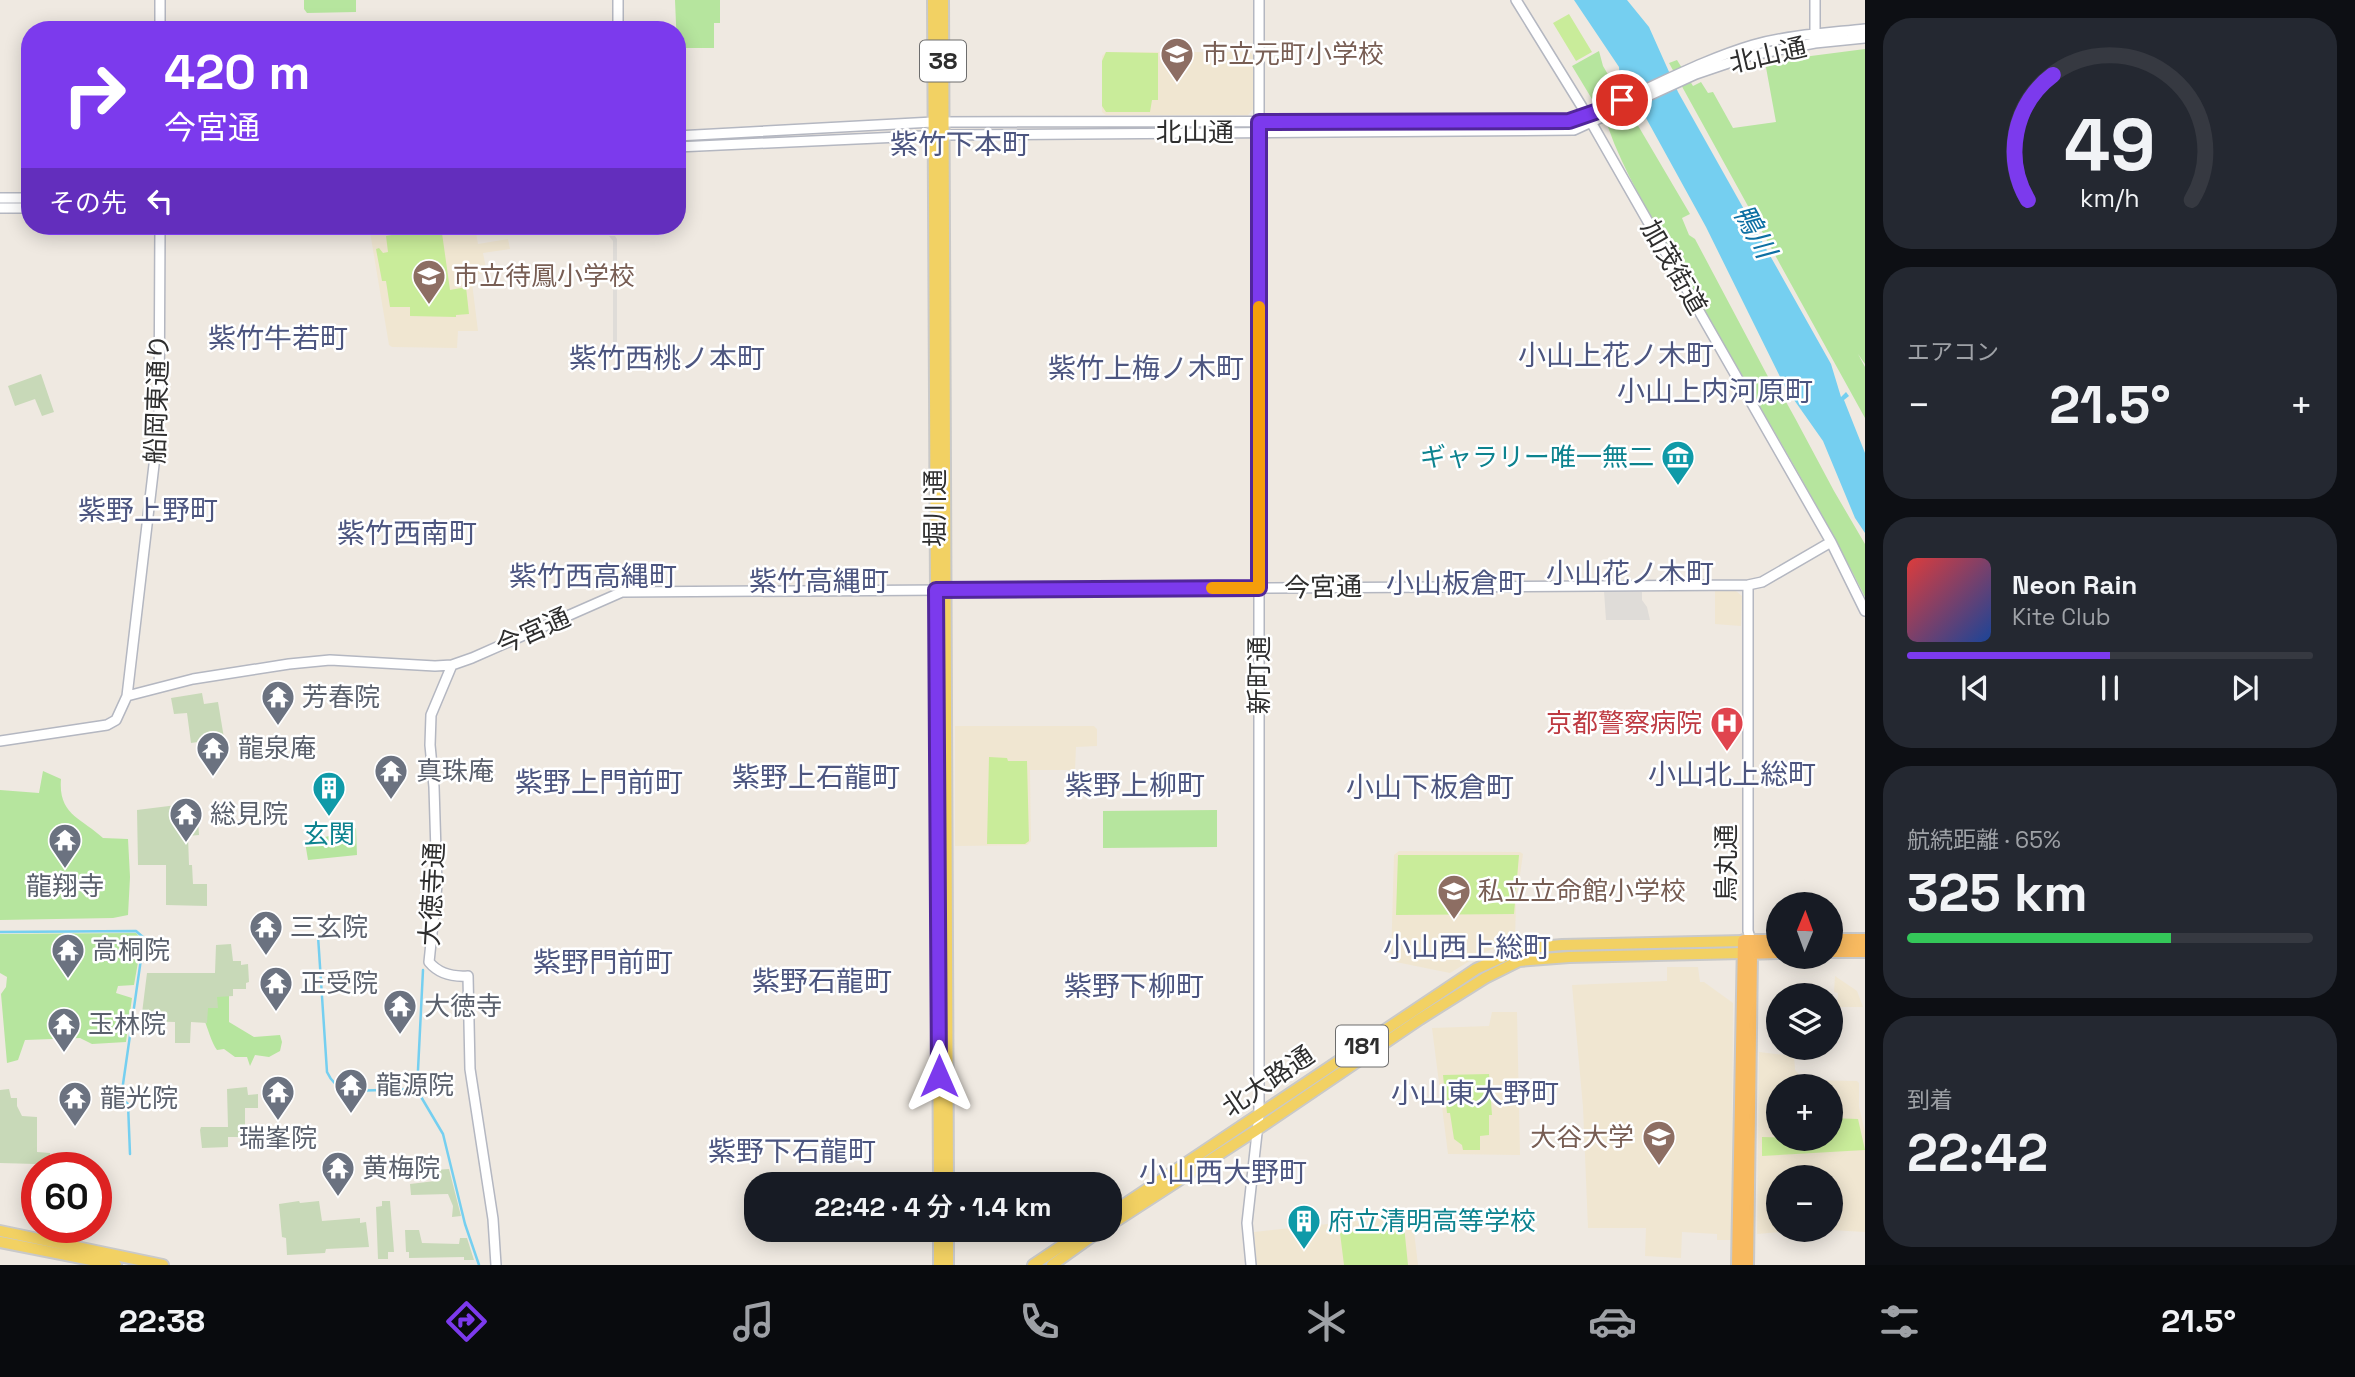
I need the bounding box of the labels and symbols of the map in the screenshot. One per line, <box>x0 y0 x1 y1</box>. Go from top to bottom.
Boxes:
street label: 北山通 <box>1726 30 1810 80</box>
school or university icon: 市立元町小学校 <box>1158 35 1196 84</box>
place label: 市立元町小学校 <box>1202 37 1384 71</box>
road number: 38 <box>920 40 966 82</box>
pin <box>1592 70 1652 130</box>
street label: 北山通 <box>1156 115 1234 149</box>
district label: 紫竹下本町 <box>890 126 1030 162</box>
water label: 鴨川 <box>1726 198 1786 267</box>
street label: 加茂街道 <box>1633 213 1715 321</box>
school or university icon: 市立待鳳小学校 <box>410 257 448 306</box>
place label: 市立待鳳小学校 <box>453 259 635 293</box>
district label: 紫竹牛若町 <box>208 320 348 356</box>
street label: 船岡東通り <box>138 333 176 465</box>
district label: 小山上花ノ木町 <box>1518 337 1714 373</box>
district label: 紫竹西桃ノ本町 <box>569 340 765 376</box>
district label: 紫竹上梅ノ木町 <box>1048 350 1244 386</box>
district label: 小山上内河原町 <box>1617 373 1813 409</box>
museum icon: ギャラリー唯一無二 <box>1659 438 1697 487</box>
place label: ギャラリー唯一無二 <box>1420 440 1654 474</box>
street label: 堀川通 <box>918 469 952 547</box>
district label: 紫野上野町 <box>78 492 218 528</box>
district label: 紫竹西南町 <box>337 515 477 551</box>
district label: 小山花ノ木町 <box>1546 555 1714 591</box>
district label: 紫竹西高縄町 <box>509 558 677 594</box>
district label: 紫竹高縄町 <box>749 563 889 599</box>
district label: 小山板倉町 <box>1386 565 1526 601</box>
street label: 今宮通 <box>1284 569 1362 605</box>
street label: 今宮通 <box>490 600 576 662</box>
street label: 新町通 <box>1242 636 1276 714</box>
temple icon: 芳春院 <box>259 678 297 727</box>
place label: 芳春院 <box>302 680 380 714</box>
hospital icon: 京都警察病院 <box>1708 704 1746 753</box>
place label: 京都警察病院 <box>1546 706 1702 740</box>
temple icon: 龍泉庵 <box>194 729 232 778</box>
place label: 龍泉庵 <box>238 731 316 765</box>
temple icon: 真珠庵 <box>372 752 410 801</box>
place label: 真珠庵 <box>416 754 494 788</box>
district label: 小山北上総町 <box>1648 756 1816 792</box>
district label: 紫野上石龍町 <box>732 759 900 795</box>
district label: 紫野上門前町 <box>515 764 683 800</box>
district label: 紫野上柳町 <box>1065 767 1205 803</box>
building icon: 玄関 <box>310 769 348 818</box>
district label: 小山下板倉町 <box>1346 769 1514 805</box>
temple icon: 総見院 <box>167 795 205 844</box>
place label: 総見院 <box>210 797 288 831</box>
place label: 玄関 <box>303 817 355 851</box>
temple icon: 龍翔寺 <box>46 821 84 870</box>
street label: 烏丸通 <box>1709 824 1743 902</box>
street label: 大徳寺通 <box>412 841 452 947</box>
place label: 龍翔寺 <box>26 869 104 903</box>
school or university icon: 私立立命館小学校 <box>1435 872 1473 921</box>
place label: 私立立命館小学校 <box>1478 874 1686 908</box>
north arrow <box>1766 892 1843 970</box>
temple icon: 三玄院 <box>247 908 285 957</box>
place label: 三玄院 <box>290 910 368 944</box>
district label: 小山西上総町 <box>1383 929 1551 965</box>
temple icon: 高桐院 <box>49 931 87 980</box>
place label: 高桐院 <box>92 933 170 967</box>
district label: 紫野門前町 <box>533 944 673 980</box>
district label: 紫野石龍町 <box>752 963 892 999</box>
temple icon: 正受院 <box>257 964 295 1013</box>
place label: 正受院 <box>300 966 378 1000</box>
district label: 紫野下柳町 <box>1064 968 1204 1004</box>
temple icon: 大徳寺 <box>381 987 419 1036</box>
place label: 大徳寺 <box>424 989 502 1023</box>
temple icon: 玉林院 <box>45 1005 83 1054</box>
place label: 玉林院 <box>88 1007 166 1041</box>
road number: 181 <box>1336 1026 1388 1066</box>
street label: 北大路通 <box>1215 1038 1321 1124</box>
position arrow <box>902 1039 976 1113</box>
temple icon: 龍源院 <box>332 1066 370 1115</box>
place label: 龍源院 <box>376 1068 454 1102</box>
temple icon: 瑞峯院 <box>259 1073 297 1122</box>
district label: 小山東大野町 <box>1391 1075 1559 1111</box>
temple icon: 龍光院 <box>56 1079 94 1128</box>
place label: 龍光院 <box>100 1081 178 1115</box>
school or university icon: 大谷大学 <box>1640 1118 1678 1167</box>
place label: 大谷大学 <box>1530 1120 1634 1154</box>
place label: 瑞峯院 <box>239 1121 317 1155</box>
district label: 紫野下石龍町 <box>708 1133 876 1169</box>
temple icon: 黄梅院 <box>319 1149 357 1198</box>
place label: 黄梅院 <box>362 1151 440 1185</box>
speed limit sign: 60 <box>21 1152 112 1243</box>
district label: 小山西大野町 <box>1139 1154 1307 1190</box>
building icon: 府立清明高等学校 <box>1285 1202 1323 1251</box>
place label: 府立清明高等学校 <box>1328 1204 1536 1238</box>

